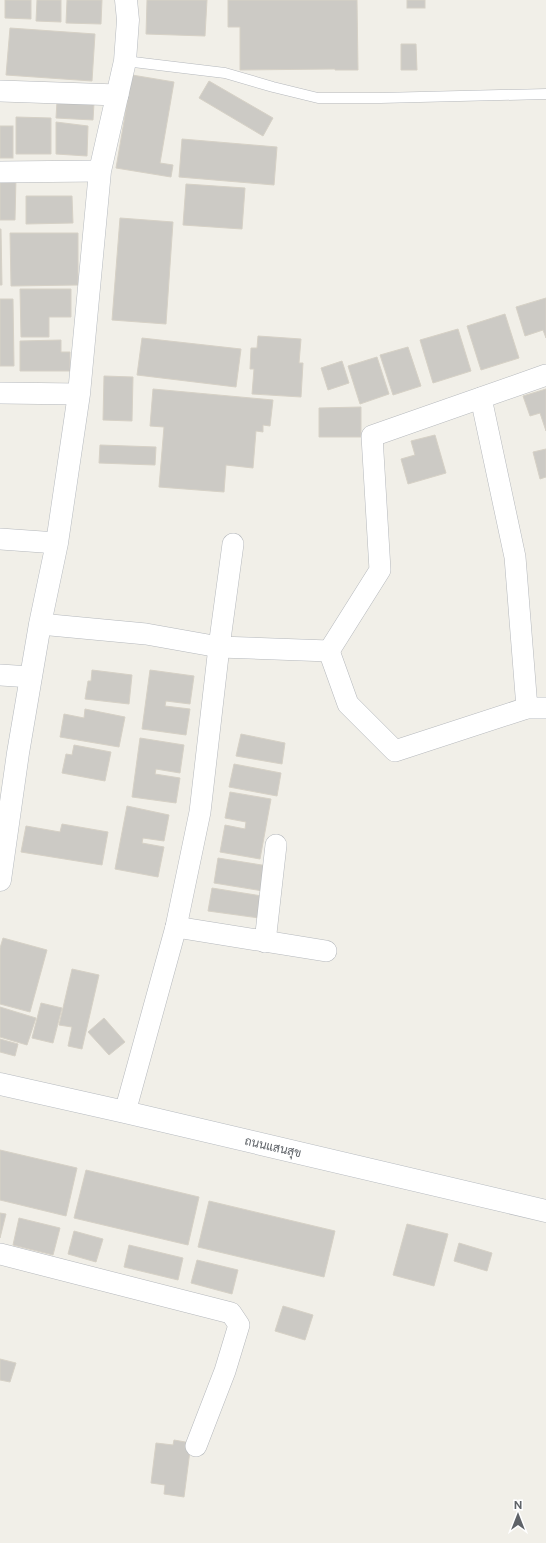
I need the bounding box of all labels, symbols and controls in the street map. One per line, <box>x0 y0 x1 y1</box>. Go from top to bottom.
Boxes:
street label: ถนนแสนสุข <box>243 1134 303 1162</box>
north arrow <box>498 1495 538 1535</box>
text: N <box>514 1499 522 1511</box>

